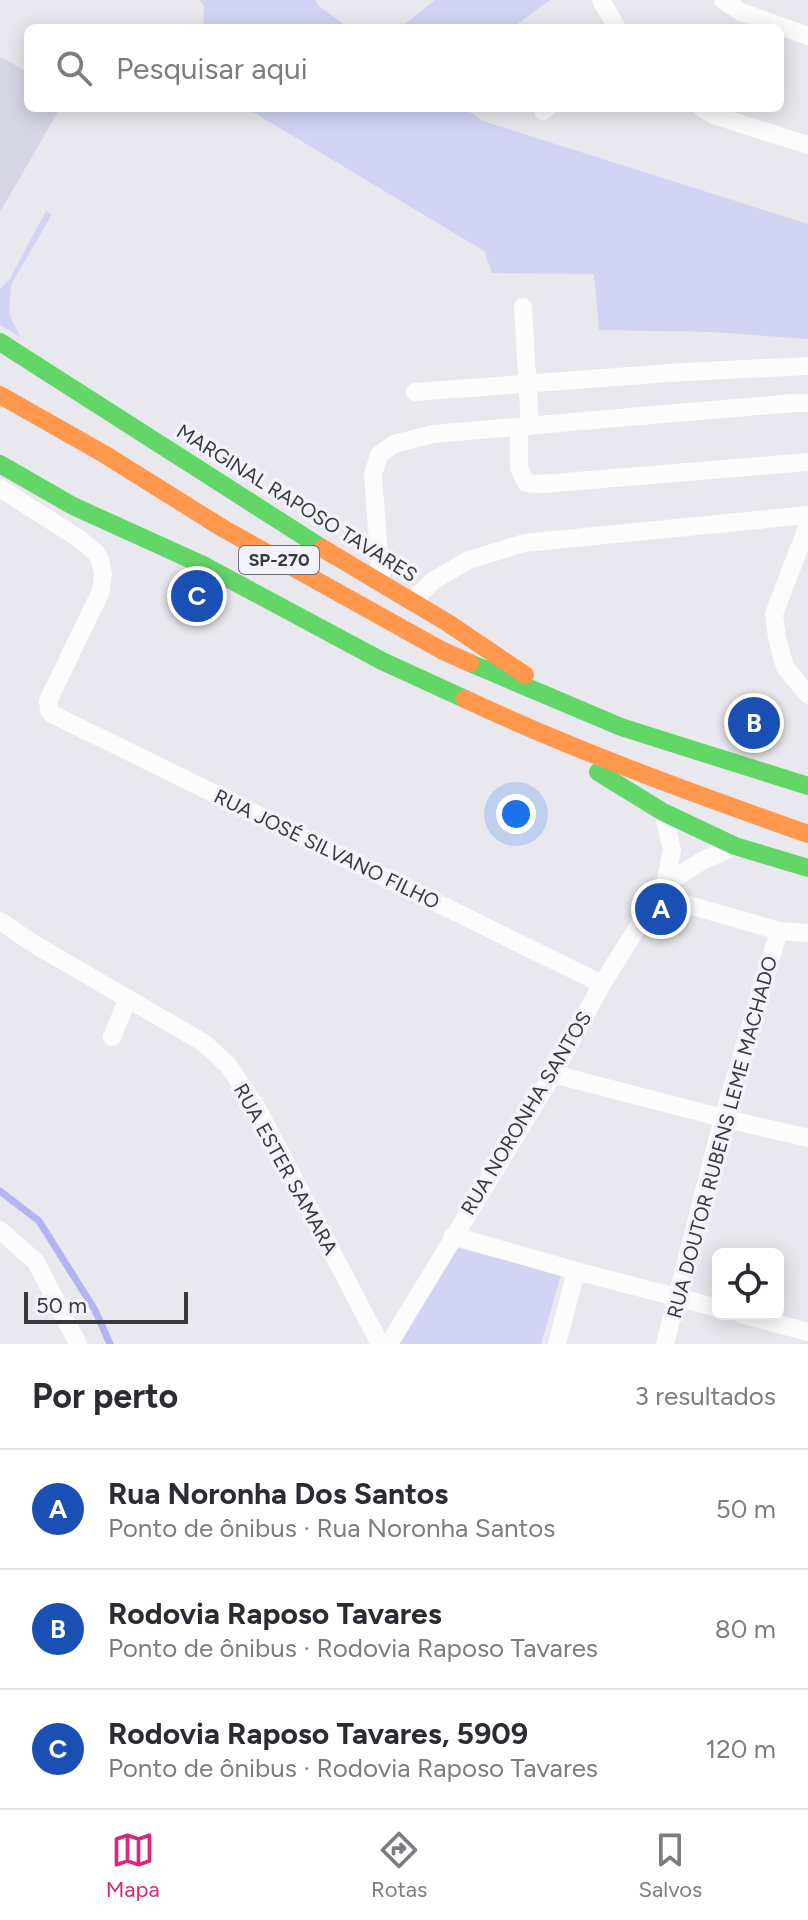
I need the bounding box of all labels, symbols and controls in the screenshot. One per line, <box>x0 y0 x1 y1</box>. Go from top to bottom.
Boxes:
search box <box>24 24 784 112</box>
icon: search <box>52 46 96 90</box>
text: Pesquisar aqui <box>116 50 308 87</box>
street label: MARGINAL RAPOSO TAVARES <box>172 419 422 587</box>
road number: SP-270 <box>239 546 319 574</box>
pin: C <box>171 566 223 626</box>
pin: B <box>728 693 780 753</box>
street label: RUA JOSÉ SILVANO FILHO <box>210 784 444 914</box>
your location <box>496 794 536 834</box>
pin: A <box>635 879 687 939</box>
street label: RUA DOUTOR RUBENS LEME MACHADO <box>662 953 782 1321</box>
street label: RUA NORONHA SANTOS <box>456 1007 596 1219</box>
street label: RUA ESTER SAMARA <box>229 1079 343 1259</box>
map controls <box>712 1248 784 1320</box>
button: locate <box>712 1248 784 1320</box>
scale bar <box>24 1288 188 1324</box>
text: 50 m <box>36 1292 87 1319</box>
text: Por perto <box>32 1376 178 1417</box>
text: 3 resultados <box>635 1380 776 1412</box>
text: Rua Noronha Dos Santos <box>108 1475 448 1512</box>
text: A <box>49 1493 67 1525</box>
text: 50 m <box>716 1493 776 1525</box>
text: Ponto de ônibus · Rua Noronha Santos <box>108 1512 555 1544</box>
text: Rodovia Raposo Tavares <box>108 1595 442 1632</box>
text: B <box>50 1613 66 1645</box>
text: 80 m <box>715 1613 776 1645</box>
text: Ponto de ônibus · Rodovia Raposo Tavares <box>108 1632 598 1664</box>
text: Rodovia Raposo Tavares, 5909 <box>108 1715 528 1752</box>
text: C <box>49 1733 67 1765</box>
text: 120 m <box>706 1733 776 1765</box>
text: Ponto de ônibus · Rodovia Raposo Tavares <box>108 1752 598 1784</box>
tab: Mapa <box>106 1828 160 1903</box>
tab: Rotas <box>371 1828 427 1903</box>
tab: Salvos <box>639 1828 702 1903</box>

